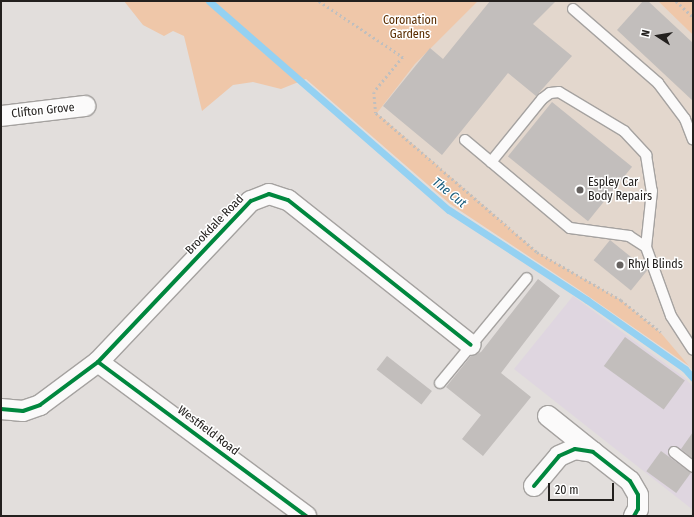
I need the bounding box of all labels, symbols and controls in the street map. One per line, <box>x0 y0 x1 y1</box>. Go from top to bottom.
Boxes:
park label: Coronation Gardens <box>383 14 437 42</box>
north arrow <box>638 16 678 56</box>
text: N <box>639 29 653 38</box>
street label: Clifton Grove <box>11 101 75 121</box>
water label: The Cut <box>429 175 469 211</box>
place label: Espley Car Body Repairs <box>588 176 652 204</box>
marker: Espley Car Body Repairs <box>575 185 585 195</box>
street label: Brookdale Road <box>183 192 247 258</box>
place label: Rhyl Blinds <box>628 258 683 272</box>
marker: Rhyl Blinds <box>615 260 625 270</box>
street label: Westfield Road <box>174 403 242 459</box>
scale bar <box>550 475 616 501</box>
text: 20 m <box>555 483 579 497</box>

